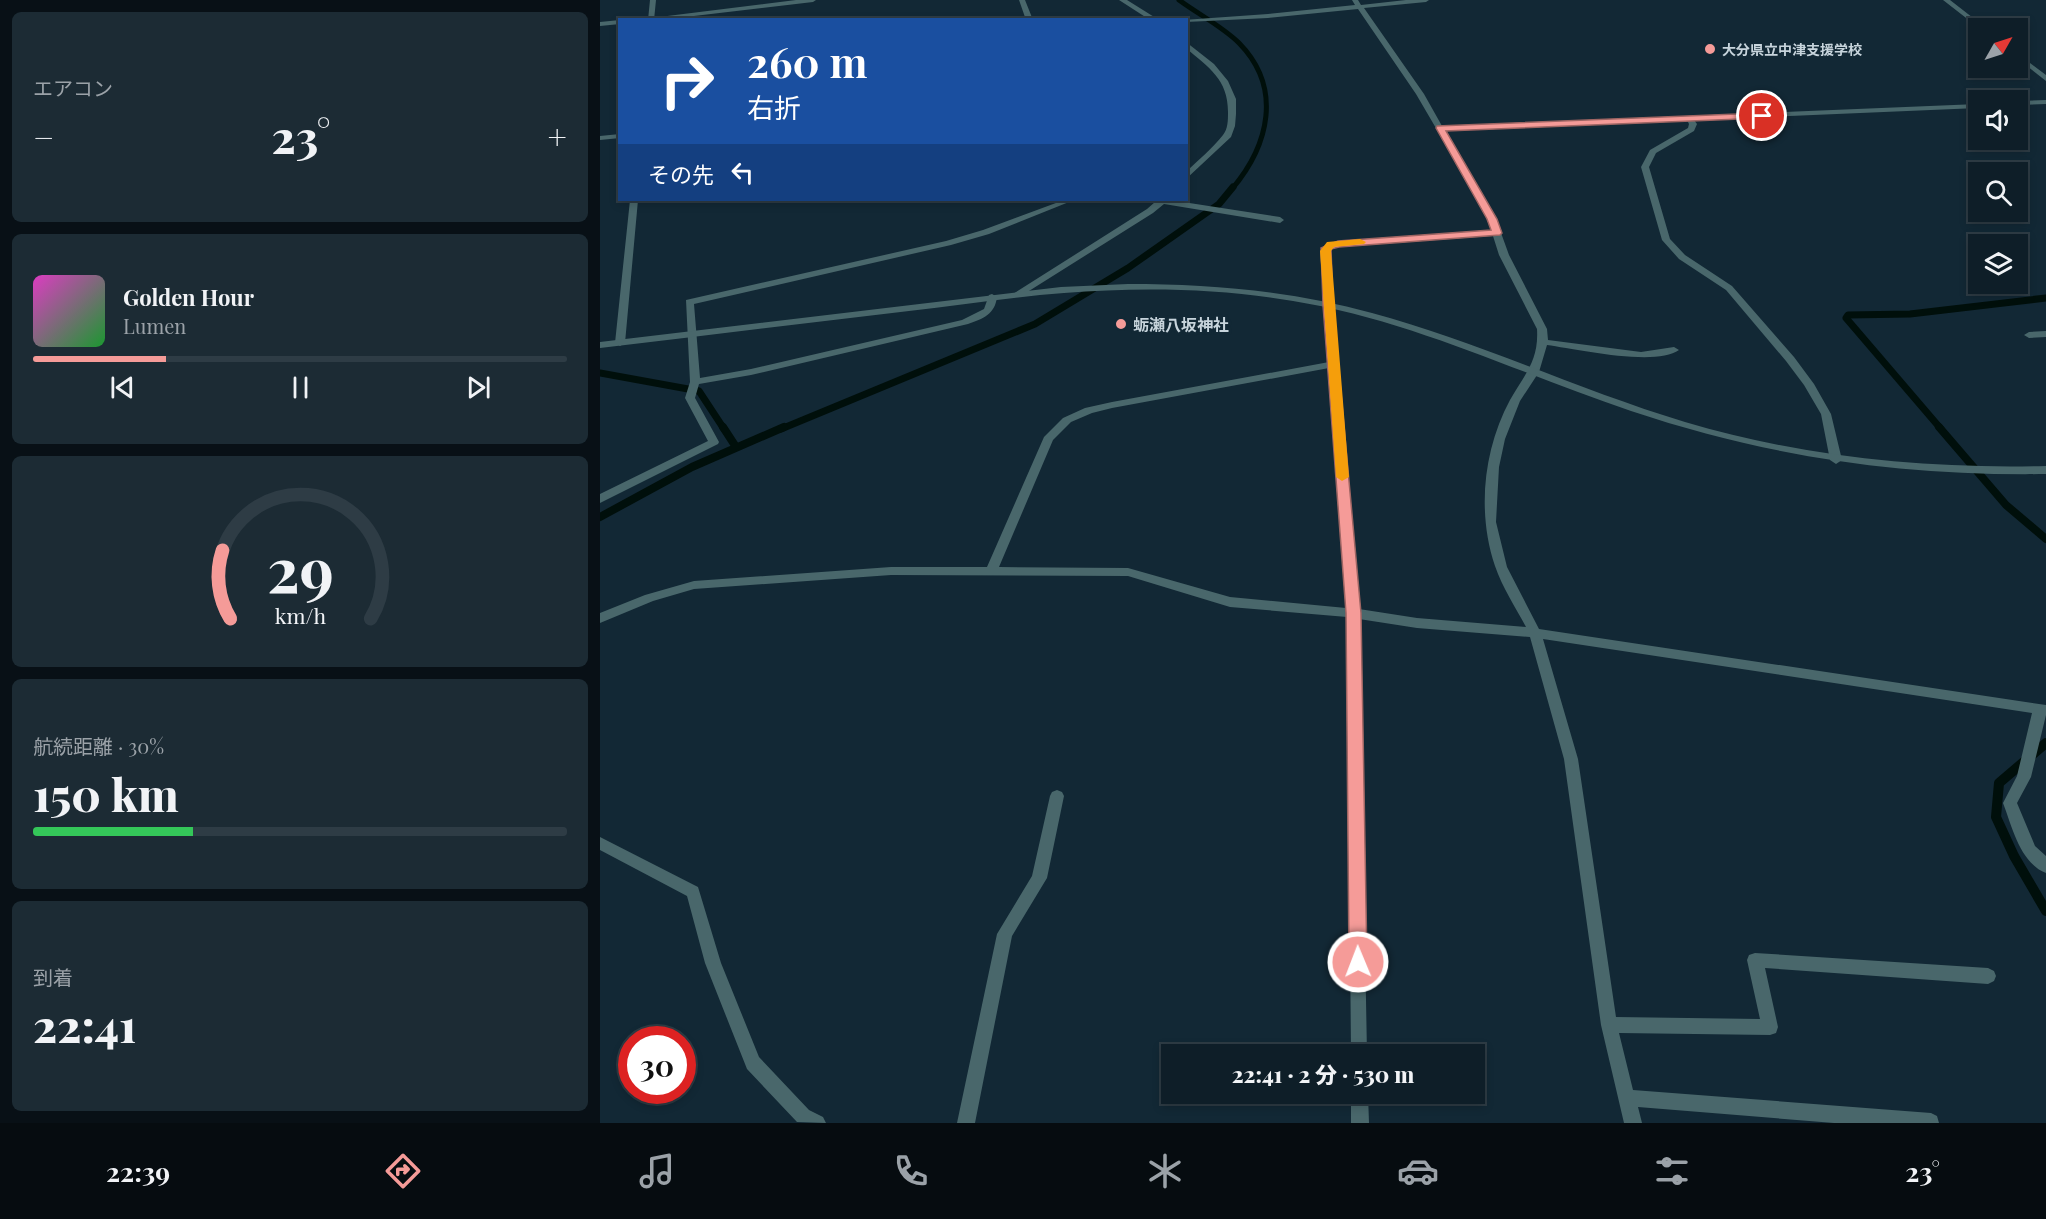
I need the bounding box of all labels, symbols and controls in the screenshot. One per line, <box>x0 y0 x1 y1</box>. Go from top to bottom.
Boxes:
north arrow <box>1968 18 2028 78</box>
map controls <box>1968 18 2028 294</box>
text: 260 m <box>747 33 867 89</box>
place label: 大分県立中津支援学校 <box>1722 40 1862 59</box>
icon: right <box>648 42 726 120</box>
marker: 大分県立中津支援学校 <box>1703 42 1717 56</box>
text: エアコン <box>33 74 113 101</box>
text: 右折 <box>747 89 801 125</box>
pin <box>1736 90 1787 141</box>
button: sound <box>1968 90 2028 150</box>
icon: arrive <box>1745 99 1778 132</box>
text: 23° <box>271 105 330 165</box>
text: − <box>33 114 54 158</box>
text: + <box>548 114 567 158</box>
icon: left <box>726 156 759 189</box>
text: その先 <box>648 159 714 189</box>
button: search <box>1968 162 2028 222</box>
button: layers <box>1968 234 2028 294</box>
text: Golden Hour <box>123 282 254 312</box>
text: Lumen <box>123 312 186 339</box>
place label: 蛎瀬八坂神社 <box>1133 314 1229 335</box>
marker: 蛎瀬八坂神社 <box>1114 317 1128 331</box>
icon: previous <box>106 371 139 404</box>
icon: pause <box>284 371 317 404</box>
icon: next <box>462 371 495 404</box>
text: 29 <box>266 525 334 609</box>
text: km/h <box>274 601 326 629</box>
text: 航続距離 · 30% <box>33 732 164 759</box>
text: 150 km <box>33 763 179 823</box>
position arrow <box>1326 930 1390 994</box>
text: 到着 <box>33 963 73 990</box>
text: 22:41 <box>33 994 137 1054</box>
speed limit sign: 30 <box>618 1026 696 1104</box>
text: 22:41 · 2 分 · 530 m <box>1232 1059 1414 1089</box>
icon: directions <box>382 1150 424 1192</box>
icon: music <box>636 1150 678 1192</box>
icon: phone <box>890 1150 932 1192</box>
icon: climate <box>1144 1150 1186 1192</box>
icon: car <box>1397 1150 1439 1192</box>
icon: filters <box>1651 1150 1693 1192</box>
text: 22:39 <box>106 1153 170 1189</box>
text: 23° <box>1905 1153 1940 1189</box>

